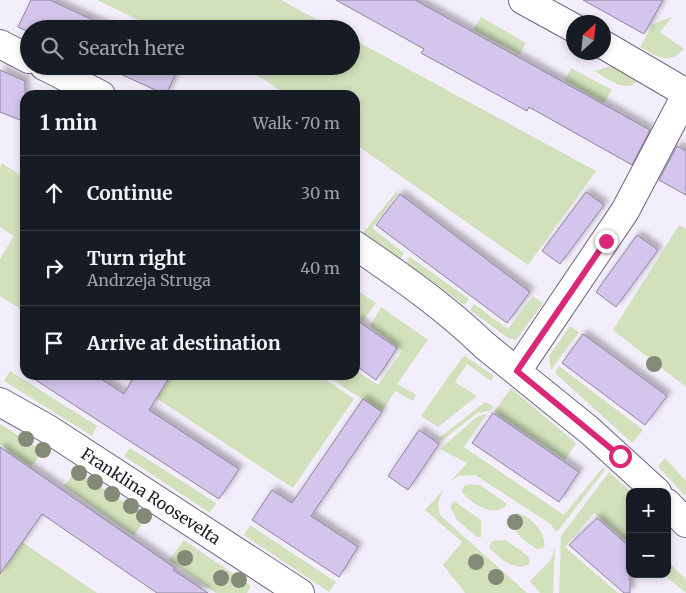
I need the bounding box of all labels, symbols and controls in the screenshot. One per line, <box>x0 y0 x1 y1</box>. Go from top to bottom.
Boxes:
north arrow <box>566 15 611 60</box>
search box <box>20 20 360 75</box>
icon: search <box>38 34 66 62</box>
text: Search here <box>78 36 185 60</box>
text: 1 min <box>40 109 97 136</box>
text: Walk · 70 m <box>253 113 340 133</box>
icon: ahead <box>40 179 68 207</box>
text: Continue <box>87 181 173 205</box>
text: 30 m <box>301 183 340 203</box>
route end <box>595 230 618 253</box>
text: Turn right <box>87 246 186 270</box>
icon: right <box>40 254 68 282</box>
text: 40 m <box>300 258 340 278</box>
text: Andrzeja Struga <box>87 270 211 290</box>
icon: arrive <box>40 329 68 357</box>
text: Arrive at destination <box>87 331 281 355</box>
street label: Franklina Roosevelta <box>78 443 225 549</box>
route start <box>609 445 632 468</box>
map controls <box>626 488 671 578</box>
button: + <box>626 488 671 533</box>
button: − <box>626 533 671 578</box>

